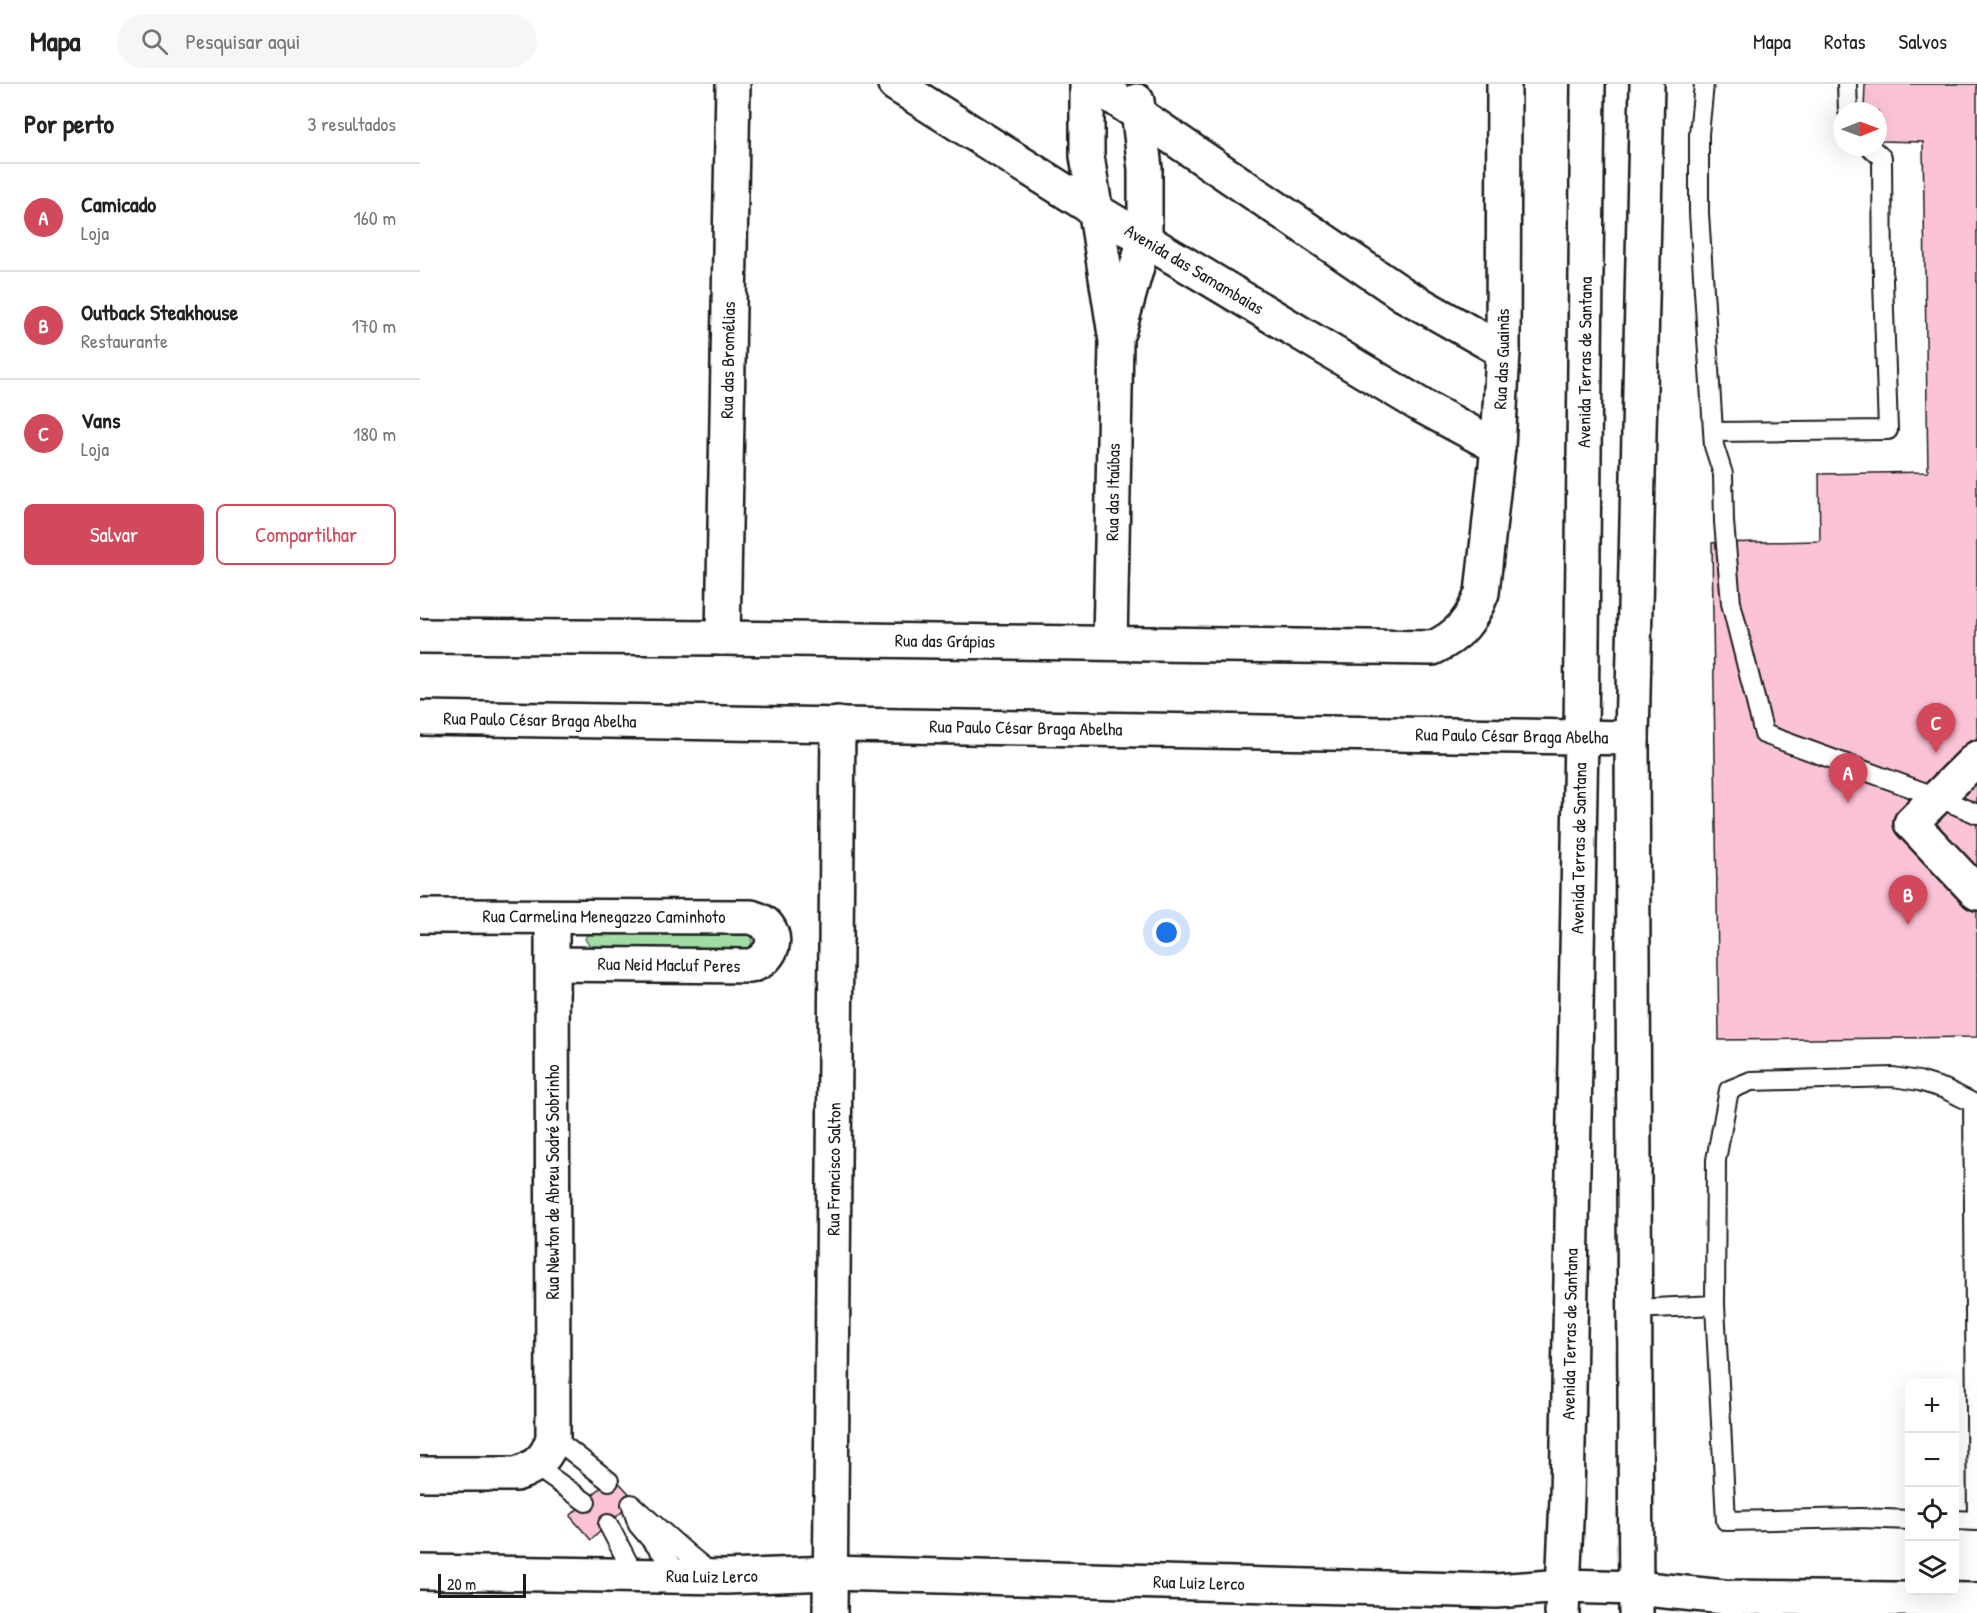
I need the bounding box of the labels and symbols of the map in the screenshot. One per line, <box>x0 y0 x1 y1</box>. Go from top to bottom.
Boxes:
north arrow <box>1833 102 1887 156</box>
street label: Avenida das Samambaias <box>1120 218 1269 320</box>
street label: Avenida Terras de Santana <box>1571 276 1598 448</box>
street label: Rua das Bromélias <box>714 301 741 419</box>
street label: Rua das Guainãs <box>1487 308 1515 410</box>
street label: Rua das Itaúbas <box>1099 443 1126 541</box>
street label: Rua das Grápias <box>895 627 995 654</box>
pin: C <box>1916 704 1956 753</box>
street label: Rua Paulo César Braga Abelha <box>443 705 637 734</box>
street label: Rua Paulo César Braga Abelha <box>929 713 1123 742</box>
street label: Rua Paulo César Braga Abelha <box>1415 721 1609 750</box>
pin: A <box>1828 754 1868 803</box>
street label: Avenida Terras de Santana <box>1564 762 1593 934</box>
pin: B <box>1888 876 1928 925</box>
street label: Rua Carmelina Menegazzo Caminhoto <box>483 903 725 929</box>
your location <box>1152 918 1181 947</box>
street label: Rua Neid Macluf Peres <box>597 951 741 978</box>
street label: Rua Newton de Abreu Sodré Sobrinho <box>540 1065 565 1299</box>
street label: Rua Francisco Salton <box>820 1102 847 1236</box>
street label: Avenida Terras de Santana <box>1555 1248 1584 1420</box>
street label: Rua Luiz Lerco <box>666 1563 758 1589</box>
street label: Rua Luiz Lerco <box>1153 1569 1245 1596</box>
scale bar <box>438 1571 526 1598</box>

